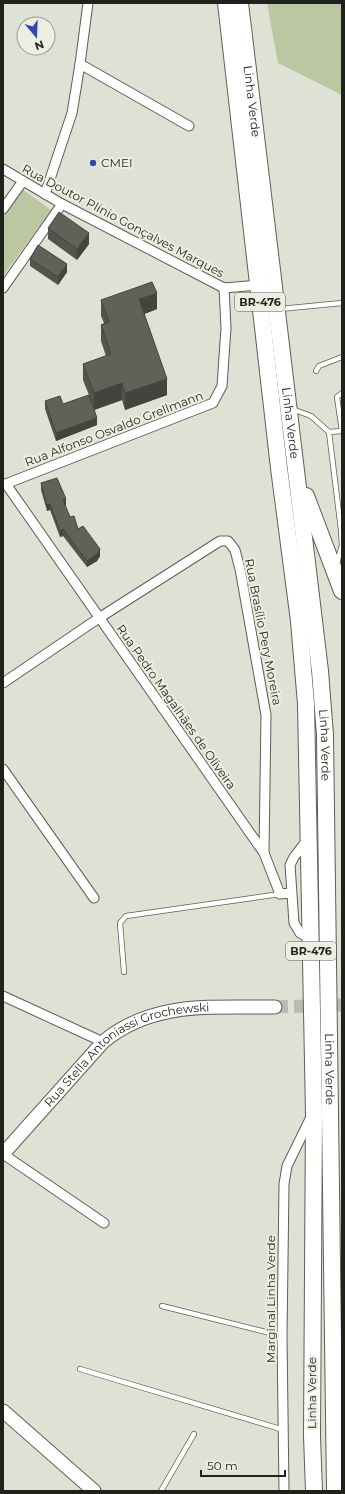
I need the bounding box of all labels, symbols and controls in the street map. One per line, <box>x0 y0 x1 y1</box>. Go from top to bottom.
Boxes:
north arrow <box>16 16 56 56</box>
text: N <box>33 37 46 54</box>
street label: Linha Verde <box>241 65 264 138</box>
place label: CMEI <box>101 155 133 170</box>
marker: CMEI <box>88 158 98 168</box>
street label: Rua Doutor Plínio Gonçalves Marques <box>20 161 227 280</box>
road number: BR-476 <box>235 293 285 311</box>
street label: Linha Verde <box>279 386 303 459</box>
street label: Rua Alfonso Osvaldo Grellmann <box>23 388 205 470</box>
street label: Rua Brasílio Pery Moreira <box>242 557 285 707</box>
street label: Rua Pedro Magalhães de Oliveira <box>114 621 239 792</box>
street label: Linha Verde <box>316 709 334 781</box>
road number: BR-476 <box>286 942 336 960</box>
street label: Rua Stella Antoniassi Grochewski <box>41 999 210 1110</box>
street label: Linha Verde <box>322 1033 338 1105</box>
street label: Marginal Linha Verde <box>263 1235 278 1363</box>
street label: Linha Verde <box>304 1357 319 1429</box>
scale bar <box>201 1452 285 1478</box>
text: 50 m <box>207 1458 238 1473</box>

